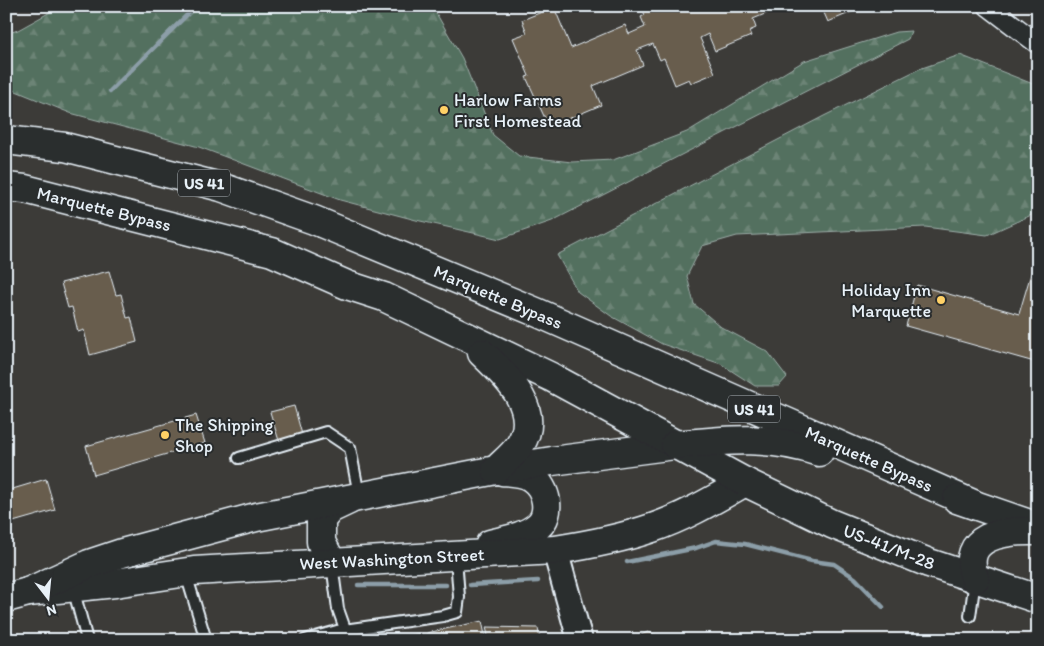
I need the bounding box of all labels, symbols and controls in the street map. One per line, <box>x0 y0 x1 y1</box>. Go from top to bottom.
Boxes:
place label: Harlow Farms First Homestead <box>454 89 581 132</box>
marker: Harlow Farms First Homestead <box>438 104 450 116</box>
road number: US 41 <box>178 170 230 197</box>
street label: Marquette Bypass <box>35 182 173 236</box>
street label: Marquette Bypass <box>430 260 566 334</box>
place label: Holiday Inn Marquette <box>842 279 931 322</box>
marker: Holiday Inn Marquette <box>935 294 947 306</box>
road number: US 41 <box>728 396 780 422</box>
place label: The Shipping Shop <box>175 414 275 457</box>
street label: Marquette Bypass <box>802 421 936 497</box>
marker: The Shipping Shop <box>159 429 171 441</box>
street label: US-41/M-28 <box>840 519 938 575</box>
street label: West Washington Street <box>299 543 485 575</box>
north arrow <box>22 574 72 624</box>
text: N <box>45 601 58 619</box>

